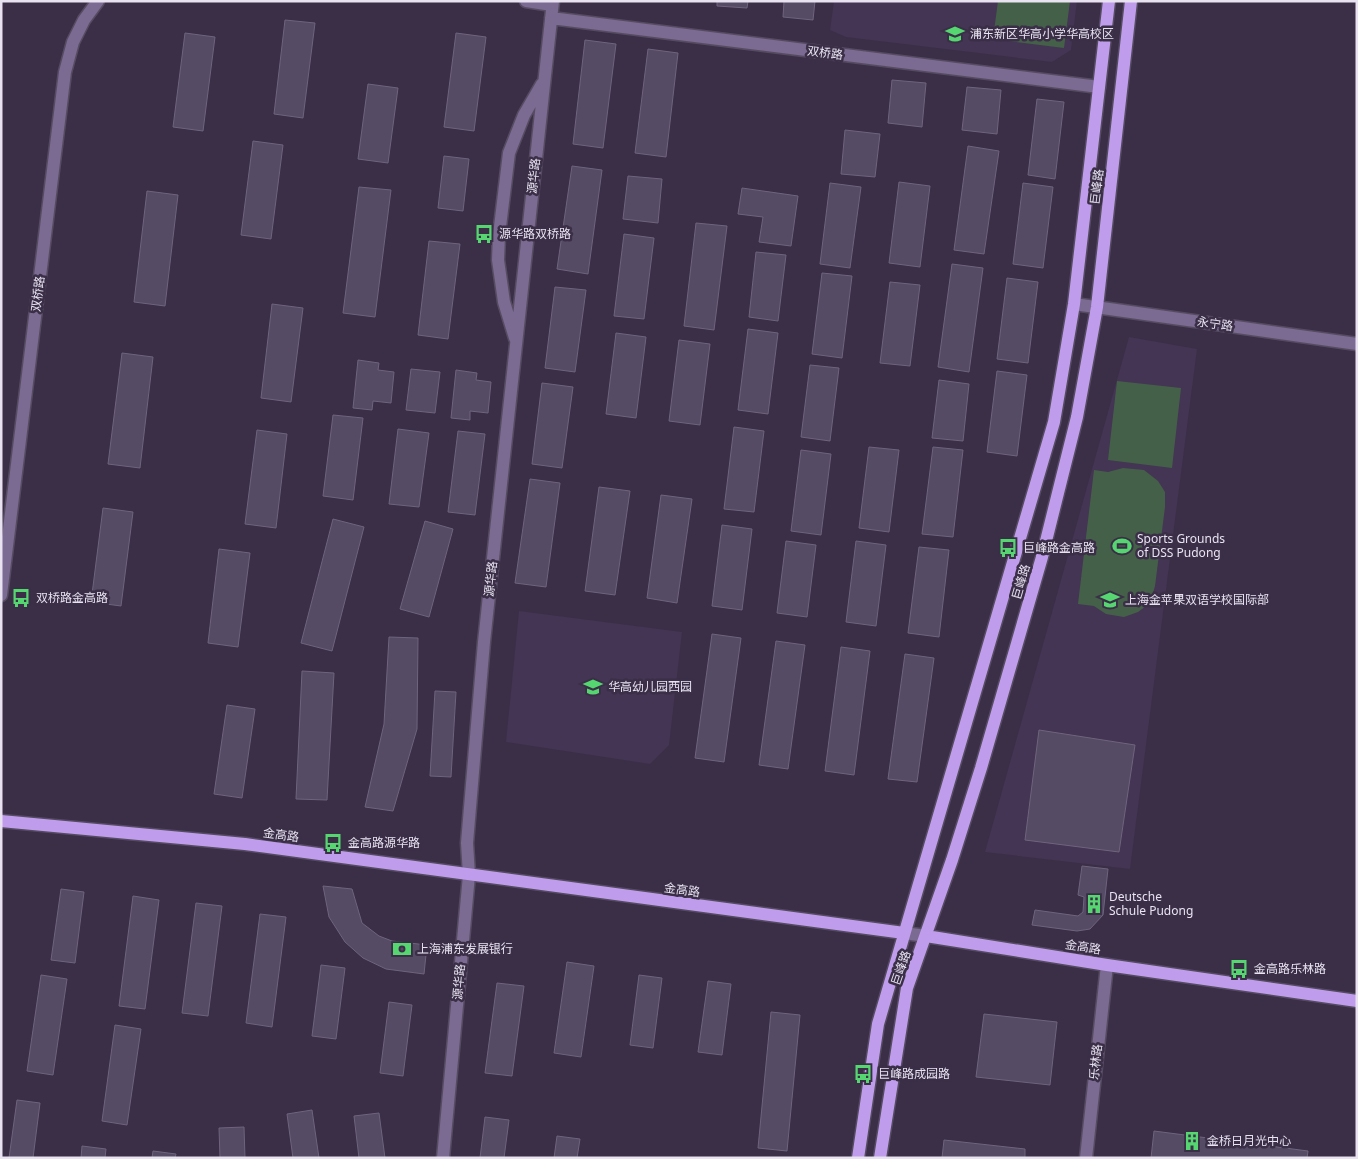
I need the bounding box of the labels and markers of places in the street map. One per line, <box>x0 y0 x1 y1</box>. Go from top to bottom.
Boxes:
school or university icon: 浦东新区华高小学华高校区 <box>944 23 966 45</box>
place label: 浦东新区华高小学华高校区 <box>970 25 1114 42</box>
bus stop icon: 源华路双桥路 <box>473 223 495 245</box>
place label: 源华路双桥路 <box>499 225 571 242</box>
place label: Sports Grounds of DSS Pudong <box>1137 530 1225 561</box>
sports icon: Sports Grounds of DSS Pudong <box>1111 535 1133 557</box>
bus stop icon: 巨峰路金高路 <box>997 537 1019 559</box>
place label: 巨峰路金高路 <box>1023 539 1095 556</box>
bus stop icon: 双桥路金高路 <box>10 587 32 609</box>
place label: 双桥路金高路 <box>36 589 108 606</box>
school or university icon: 上海金苹果双语学校国际部 <box>1099 589 1121 611</box>
place label: 上海金苹果双语学校国际部 <box>1125 591 1269 608</box>
school or university icon: 华高幼儿园西园 <box>582 676 604 698</box>
place label: 华高幼儿园西园 <box>608 678 692 695</box>
bus stop icon: 金高路源华路 <box>322 832 344 854</box>
place label: 金高路源华路 <box>348 834 420 851</box>
place label: Deutsche Schule Pudong <box>1109 888 1193 919</box>
building icon: Deutsche Schule Pudong <box>1083 893 1105 915</box>
bank icon: 上海浦东发展银行 <box>391 938 413 960</box>
place label: 上海浦东发展银行 <box>417 940 513 957</box>
bus stop icon: 金高路乐林路 <box>1228 958 1250 980</box>
place label: 金高路乐林路 <box>1254 960 1326 977</box>
bus stop icon: 巨峰路成园路 <box>852 1063 874 1085</box>
place label: 巨峰路成园路 <box>878 1065 950 1082</box>
building icon: 金桥日月光中心 <box>1181 1130 1203 1152</box>
place label: 金桥日月光中心 <box>1207 1132 1291 1149</box>

